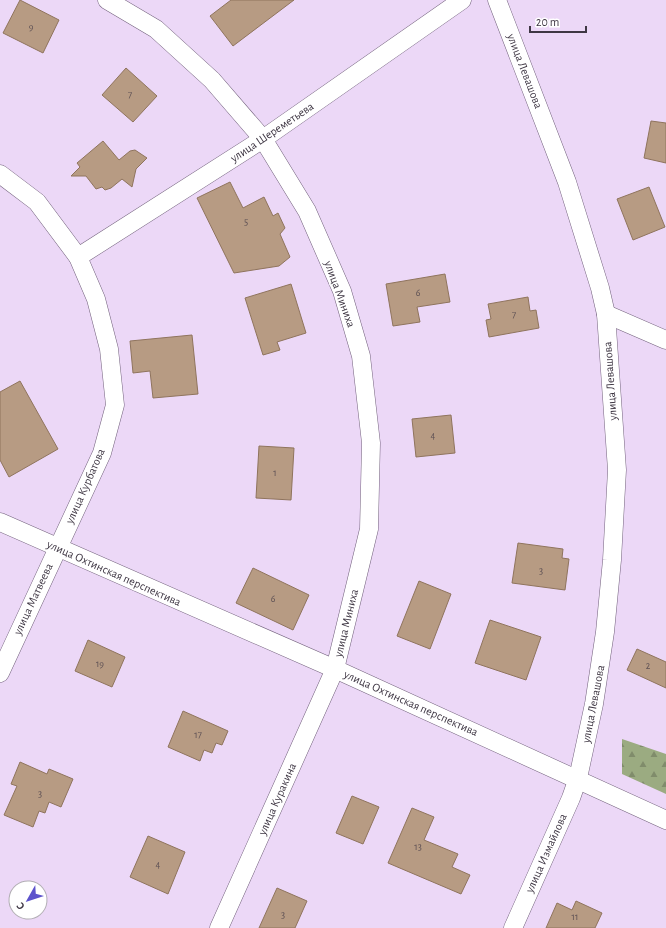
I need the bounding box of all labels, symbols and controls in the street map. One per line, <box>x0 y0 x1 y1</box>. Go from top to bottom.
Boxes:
scale bar <box>530 8 586 34</box>
text: 20 m <box>536 16 559 28</box>
house number: 9 <box>29 22 34 32</box>
street label: улица Левашова <box>504 31 545 111</box>
house number: 7 <box>128 90 132 100</box>
street label: улица Шереметьева <box>227 99 317 166</box>
house number: 5 <box>244 217 248 227</box>
street label: улица Миниха <box>321 258 358 330</box>
house number: 6 <box>416 288 421 298</box>
house number: 7 <box>512 310 516 320</box>
street label: улица Левашова <box>601 341 620 422</box>
house number: 4 <box>431 431 436 441</box>
street label: улица Курбатова <box>63 446 108 527</box>
house number: 1 <box>273 468 277 478</box>
street label: улица Охтинская перспектива <box>44 538 183 609</box>
street label: улица Матвеева <box>11 561 56 638</box>
house number: 3 <box>539 566 543 576</box>
street label: улица Миниха <box>332 587 361 659</box>
house number: 6 <box>271 594 276 604</box>
house number: 19 <box>96 659 104 669</box>
house number: 2 <box>646 661 651 671</box>
street label: улица Левашова <box>579 664 608 745</box>
street label: улица Охтинская перспектива <box>341 668 480 739</box>
house number: 17 <box>194 730 202 740</box>
street label: улица Куракина <box>255 761 299 838</box>
house number: 3 <box>38 789 42 799</box>
street label: улица Измайлова <box>523 811 570 896</box>
house number: 13 <box>414 842 422 852</box>
house number: 4 <box>156 860 161 870</box>
north arrow <box>8 880 48 920</box>
text: С <box>14 900 27 912</box>
house number: 3 <box>281 910 285 920</box>
house number: 11 <box>572 912 578 922</box>

